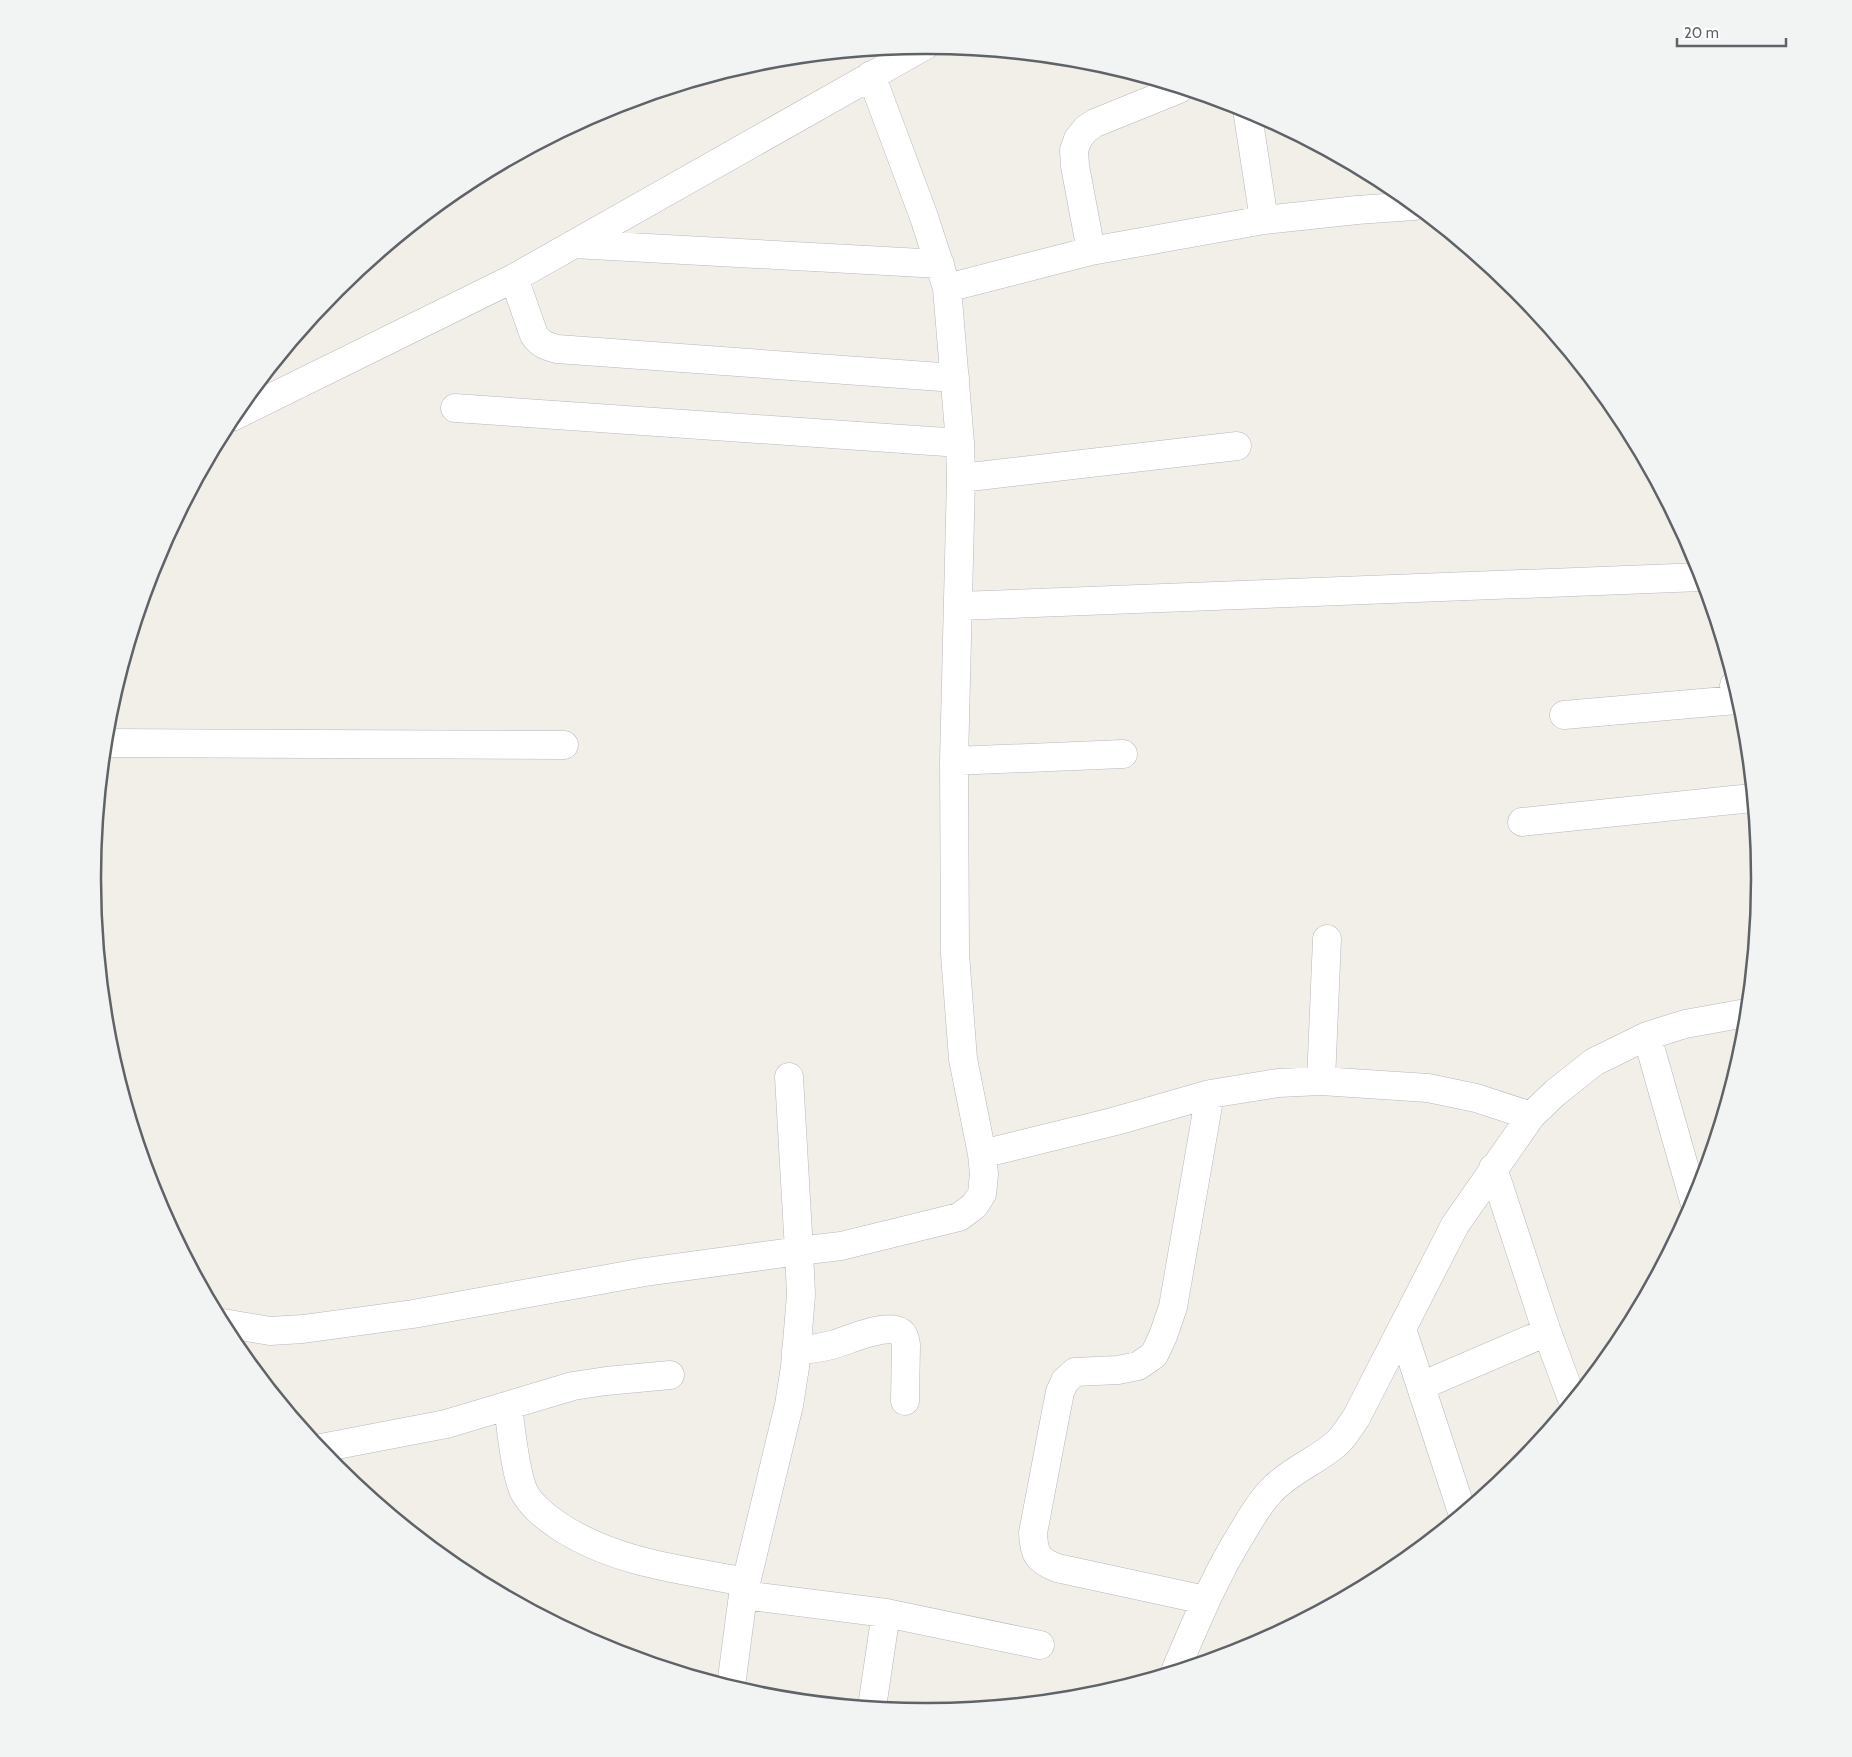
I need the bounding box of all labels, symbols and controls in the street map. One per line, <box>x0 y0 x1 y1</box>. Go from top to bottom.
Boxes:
scale bar <box>1677 15 1786 47</box>
text: 20 m <box>1684 24 1719 42</box>

